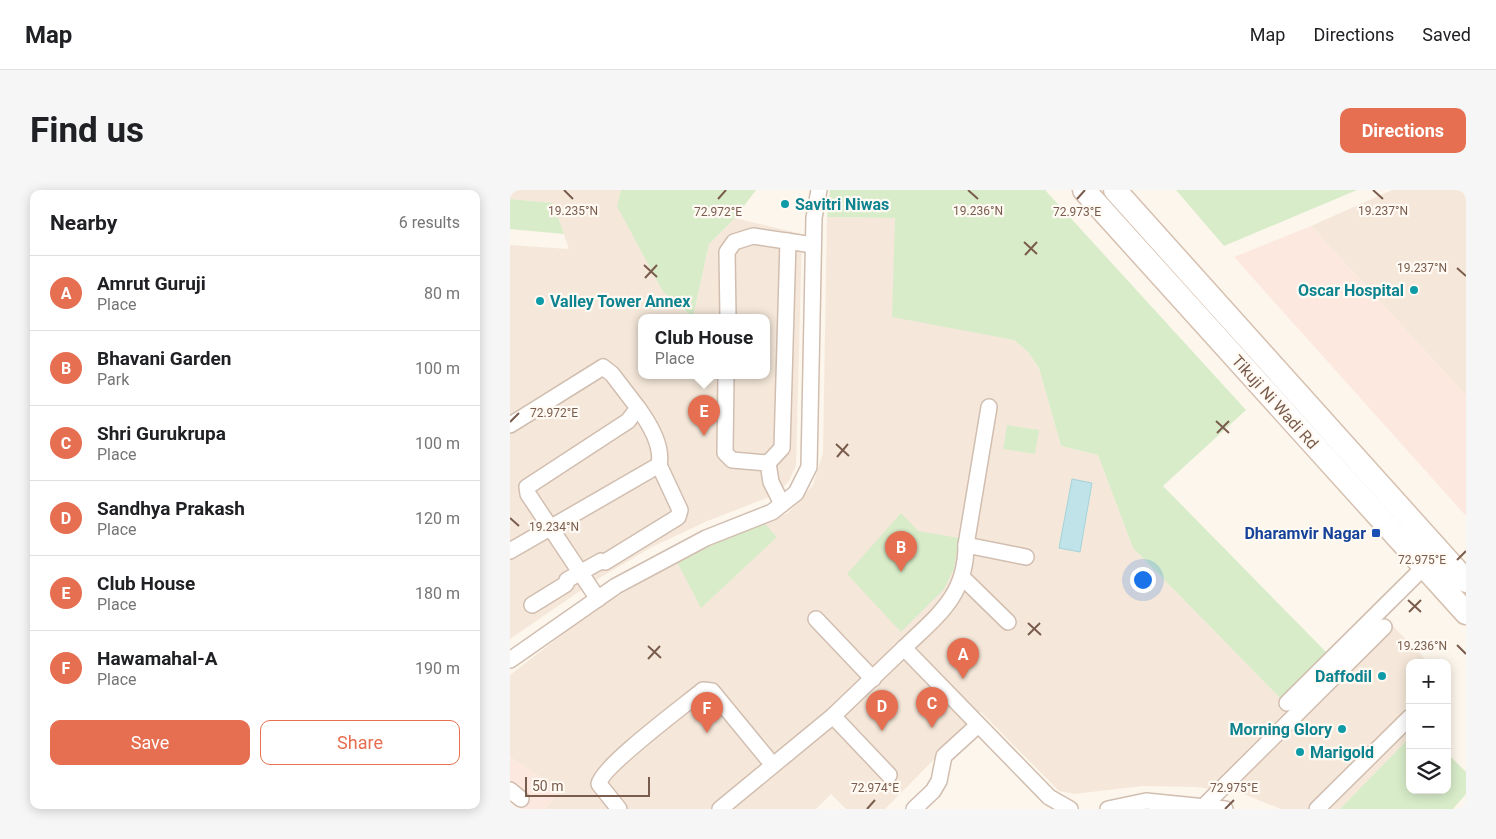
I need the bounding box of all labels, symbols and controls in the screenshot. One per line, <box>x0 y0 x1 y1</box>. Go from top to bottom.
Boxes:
text: Map <box>25 21 72 49</box>
text: Map <box>1250 24 1285 45</box>
text: Directions <box>1313 24 1394 45</box>
text: Saved <box>1422 24 1471 45</box>
button: Directions <box>1340 108 1466 153</box>
text: Find us <box>30 110 144 151</box>
place label: Savitri Niwas <box>795 195 889 214</box>
marker: Savitri Niwas <box>779 198 791 210</box>
text: 19.235°N <box>548 204 598 218</box>
text: 19.236°N <box>953 204 1003 218</box>
text: 19.237°N <box>1358 204 1408 218</box>
text: 72.972°E <box>694 205 742 219</box>
text: 72.973°E <box>1053 205 1101 219</box>
text: Nearby <box>50 211 117 235</box>
text: 6 results <box>399 213 460 232</box>
text: 19.237°N <box>1397 261 1447 275</box>
text: Amrut Guruji <box>97 272 206 295</box>
place label: Oscar Hospital <box>1298 281 1404 300</box>
text: A <box>61 284 71 303</box>
text: 80 m <box>424 284 460 303</box>
marker: Oscar Hospital <box>1408 284 1420 296</box>
place label: Valley Tower Annex <box>550 292 691 311</box>
text: Place <box>97 295 137 314</box>
marker: Valley Tower Annex <box>534 295 546 307</box>
popup <box>638 314 770 379</box>
text: Club House <box>655 326 753 349</box>
text: Bhavani Garden <box>97 347 231 370</box>
text: Place <box>655 349 694 368</box>
street label: Tikuji Ni Wadi Rd <box>1228 351 1322 453</box>
text: B <box>61 359 71 378</box>
text: 100 m <box>415 359 460 378</box>
text: Park <box>97 370 129 389</box>
pin: E <box>688 395 720 436</box>
text: 72.972°E <box>530 406 578 420</box>
text: Shri Gurukrupa <box>97 422 226 445</box>
text: C <box>61 434 71 453</box>
text: 100 m <box>415 434 460 453</box>
text: Place <box>97 445 137 464</box>
text: Sandhya Prakash <box>97 497 245 520</box>
text: D <box>61 509 71 528</box>
text: 120 m <box>415 509 460 528</box>
text: Place <box>97 520 137 539</box>
text: 19.234°N <box>529 520 579 534</box>
place label: Dharamvir Nagar <box>1244 524 1366 543</box>
marker: Dharamvir Nagar <box>1370 527 1382 539</box>
pin: B <box>885 531 917 572</box>
text: 72.975°E <box>1398 553 1446 567</box>
your location <box>1130 567 1156 593</box>
text: Club House <box>97 572 195 595</box>
text: E <box>62 584 71 603</box>
text: 180 m <box>415 584 460 603</box>
text: Place <box>97 595 137 614</box>
pin: A <box>947 638 979 679</box>
text: 19.236°N <box>1397 639 1447 653</box>
text: Hawamahal-A <box>97 647 217 670</box>
text: F <box>62 659 70 678</box>
text: 190 m <box>415 659 460 678</box>
map controls <box>1406 659 1451 794</box>
button: + <box>1406 659 1451 704</box>
place label: Daffodil <box>1315 667 1372 686</box>
text: Place <box>97 670 137 689</box>
marker: Daffodil <box>1376 670 1388 682</box>
pin: C <box>916 687 948 728</box>
pin: D <box>866 690 898 731</box>
pin: F <box>691 692 723 733</box>
button: − <box>1406 704 1451 749</box>
button: Save <box>50 720 250 765</box>
button: Share <box>260 720 460 765</box>
place label: Morning Glory <box>1230 720 1333 739</box>
marker: Morning Glory <box>1336 723 1348 735</box>
place label: Marigold <box>1310 743 1374 762</box>
marker: Marigold <box>1294 746 1306 758</box>
button: layers <box>1406 749 1451 794</box>
scale bar <box>525 774 650 797</box>
text: 50 m <box>532 778 564 794</box>
text: 72.974°E <box>851 781 899 795</box>
text: 72.975°E <box>1210 781 1258 795</box>

